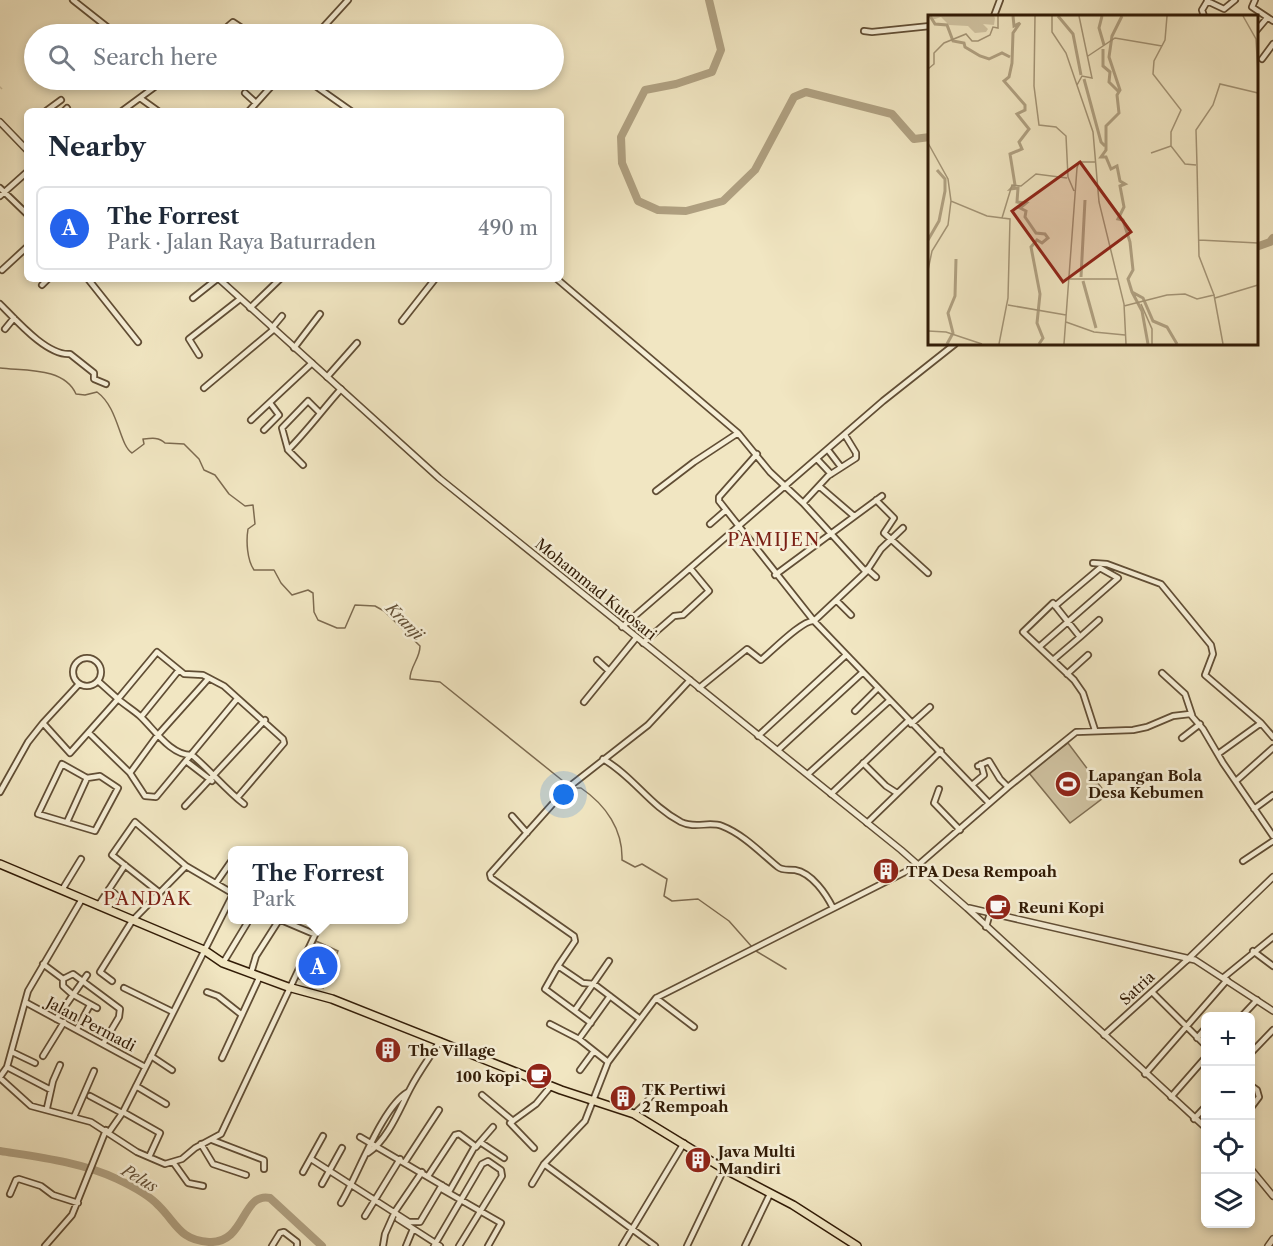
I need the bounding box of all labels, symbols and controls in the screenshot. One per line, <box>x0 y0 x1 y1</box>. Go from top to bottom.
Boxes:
inset map <box>928 15 1258 345</box>
search box <box>24 24 564 90</box>
icon: search <box>45 41 78 74</box>
text: Search here <box>93 44 218 71</box>
text: Nearby <box>48 131 146 163</box>
text: The Forrest <box>107 203 239 230</box>
text: A <box>62 216 77 240</box>
text: 490 m <box>478 216 538 240</box>
text: Park · Jalan Raya Baturraden <box>107 230 376 254</box>
district label: PAMIJEN <box>727 529 821 551</box>
street label: Mohammad Kutosari <box>531 534 661 644</box>
water label: Kranji <box>380 596 429 645</box>
place label: Lapangan Bola Desa Kebumen <box>1088 766 1204 802</box>
sports icon: Lapangan Bola Desa Kebumen <box>1053 769 1083 799</box>
your location <box>549 780 578 809</box>
popup <box>228 846 408 924</box>
building icon: TPA Desa Rempoah <box>871 856 901 886</box>
text: The Forrest <box>252 860 384 887</box>
place label: TPA Desa Rempoah <box>906 862 1058 881</box>
text: Park <box>252 887 295 911</box>
district label: PANDAK <box>103 888 193 910</box>
cafe icon: Reuni Kopi <box>983 892 1013 922</box>
place label: Reuni Kopi <box>1018 898 1105 917</box>
pin: A <box>298 944 338 988</box>
street label: Satria <box>1116 967 1159 1009</box>
street label: Jalan Permadi <box>41 992 139 1056</box>
map controls <box>1201 1012 1255 1228</box>
button: + <box>1201 1012 1255 1066</box>
building icon: The Village <box>373 1035 403 1065</box>
place label: The Village <box>408 1041 496 1060</box>
cafe icon: 100 kopi <box>524 1061 554 1091</box>
button: − <box>1201 1066 1255 1120</box>
place label: 100 kopi <box>456 1067 521 1086</box>
place label: TK Pertiwi 2 Rempoah <box>642 1080 729 1116</box>
building icon: TK Pertiwi 2 Rempoah <box>608 1083 638 1113</box>
button: locate <box>1201 1120 1255 1174</box>
place label: Java Multi Mandiri <box>715 1142 796 1178</box>
building icon: Java Multi Mandiri <box>683 1145 713 1175</box>
water label: Pelus <box>117 1159 162 1196</box>
button: layers <box>1201 1174 1255 1228</box>

